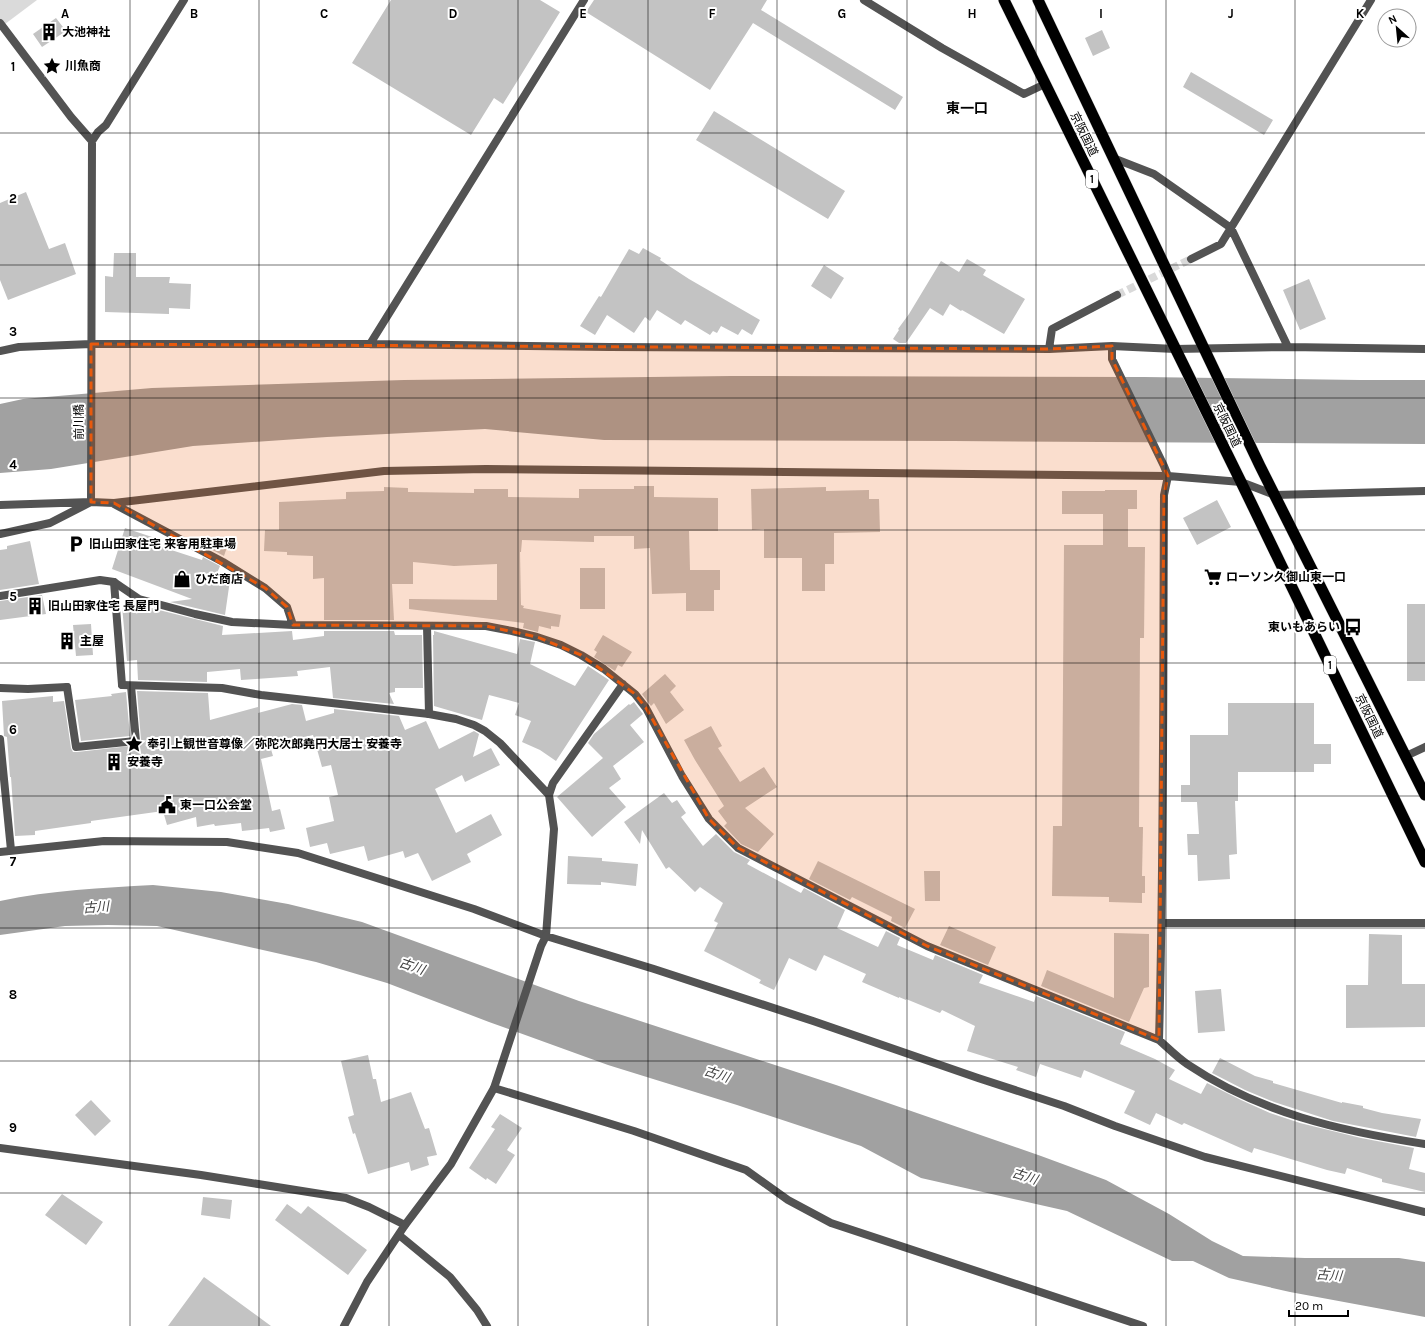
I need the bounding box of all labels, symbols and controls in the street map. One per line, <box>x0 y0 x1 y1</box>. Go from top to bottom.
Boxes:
text: A <box>61 6 69 21</box>
text: B <box>190 6 198 21</box>
text: C <box>320 6 328 21</box>
text: D <box>449 6 458 21</box>
text: E <box>579 6 587 21</box>
text: F <box>708 6 716 21</box>
text: G <box>838 6 846 21</box>
text: H <box>967 6 977 21</box>
text: I <box>1099 6 1103 21</box>
text: J <box>1228 6 1234 21</box>
text: K <box>1356 6 1365 21</box>
north arrow <box>1377 8 1417 48</box>
text: N <box>1386 12 1399 27</box>
building icon: 大池神社 <box>39 22 59 42</box>
place label: 大池神社 <box>62 25 110 39</box>
place icon: 川魚商 <box>42 56 62 76</box>
text: 1 <box>11 59 15 74</box>
place label: 川魚商 <box>65 59 101 73</box>
district label: 東一口 <box>946 100 988 117</box>
street label: 京阪国道 <box>1067 109 1101 159</box>
road number: 1 <box>1086 170 1098 188</box>
text: 2 <box>9 191 17 206</box>
text: 3 <box>9 324 17 339</box>
street label: 京阪国道 <box>1210 400 1244 450</box>
street label: 前川橋 <box>72 404 86 440</box>
text: 4 <box>9 457 17 472</box>
parking icon: 旧山田家住宅 来客用駐車場 <box>66 534 86 554</box>
place label: 旧山田家住宅 来客用駐車場 <box>89 537 236 551</box>
supermarket icon: ローソン久御山東一口 <box>1203 567 1223 587</box>
shop icon: ひだ商店 <box>172 569 192 589</box>
place label: ローソン久御山東一口 <box>1226 570 1346 584</box>
place label: ひだ商店 <box>195 572 243 586</box>
text: 5 <box>9 589 17 604</box>
building icon: 旧山田家住宅 長屋門 <box>25 596 45 616</box>
place label: 旧山田家住宅 長屋門 <box>48 599 159 613</box>
bus stop icon: 東いもあらい <box>1343 617 1363 637</box>
place label: 東いもあらい <box>1268 620 1340 634</box>
building icon: 主屋 <box>57 631 77 651</box>
place label: 主屋 <box>80 634 104 648</box>
road number: 1 <box>1324 656 1336 674</box>
street label: 京阪国道 <box>1352 691 1386 741</box>
text: 6 <box>9 722 17 737</box>
place icon: 奉引上観世音尊像／弥陀次郎堯円大居士 安養寺 <box>124 734 144 754</box>
place label: 奉引上観世音尊像／弥陀次郎堯円大居士 安養寺 <box>147 737 402 751</box>
building icon: 安養寺 <box>104 752 124 772</box>
place label: 安養寺 <box>127 755 163 769</box>
public building icon: 東一口公会堂 <box>157 795 177 815</box>
place label: 東一口公会堂 <box>180 798 252 812</box>
text: 7 <box>10 854 17 869</box>
water label: 古川 <box>83 898 111 915</box>
water label: 古川 <box>397 955 429 978</box>
text: 8 <box>9 987 17 1002</box>
water label: 古川 <box>702 1063 734 1086</box>
text: 9 <box>9 1120 17 1135</box>
water label: 古川 <box>1010 1165 1042 1188</box>
water label: 古川 <box>1316 1267 1344 1284</box>
scale bar <box>1289 1292 1348 1318</box>
text: 20 m <box>1295 1299 1323 1313</box>

